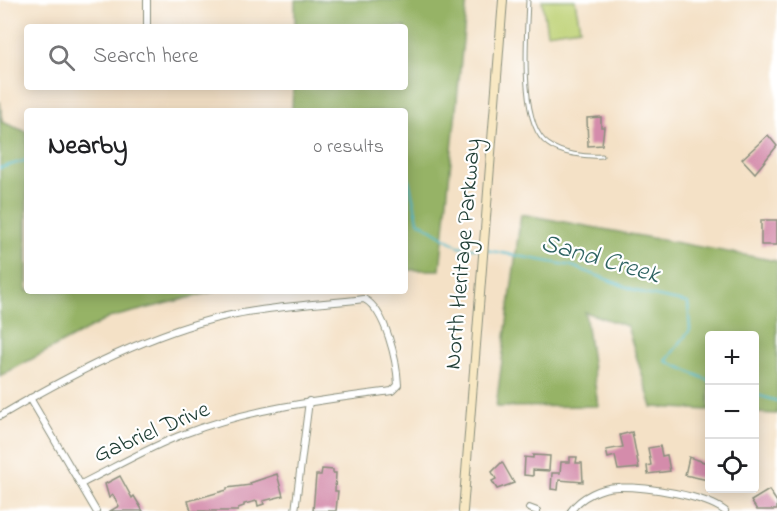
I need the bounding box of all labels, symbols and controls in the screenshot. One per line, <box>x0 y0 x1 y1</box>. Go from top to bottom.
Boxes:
search box <box>24 24 408 90</box>
icon: search <box>45 41 78 74</box>
text: Search here <box>93 41 198 73</box>
text: Nearby <box>48 128 127 166</box>
text: 0 results <box>313 133 384 162</box>
street label: North Heritage Parkway <box>436 137 493 371</box>
water label: Sand Creek <box>536 225 665 295</box>
map controls <box>705 331 759 493</box>
button: + <box>705 331 759 385</box>
button: − <box>705 385 759 439</box>
street label: Gabriel Drive <box>88 393 216 473</box>
button: locate <box>705 439 759 493</box>

